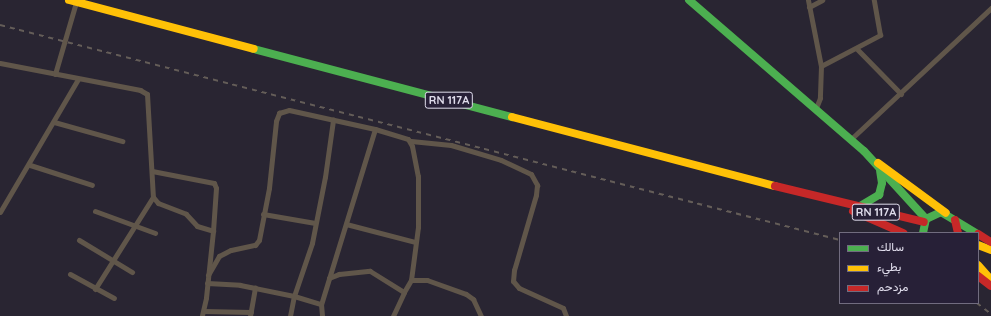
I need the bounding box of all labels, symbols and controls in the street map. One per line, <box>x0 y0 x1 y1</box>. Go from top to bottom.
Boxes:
road number: RN 117A <box>424 91 474 109</box>
road number: RN 117A <box>851 203 901 221</box>
legend <box>839 232 979 304</box>
text: سالك <box>877 239 904 254</box>
text: بطيء <box>877 259 901 274</box>
text: مزدحم <box>877 279 908 294</box>

